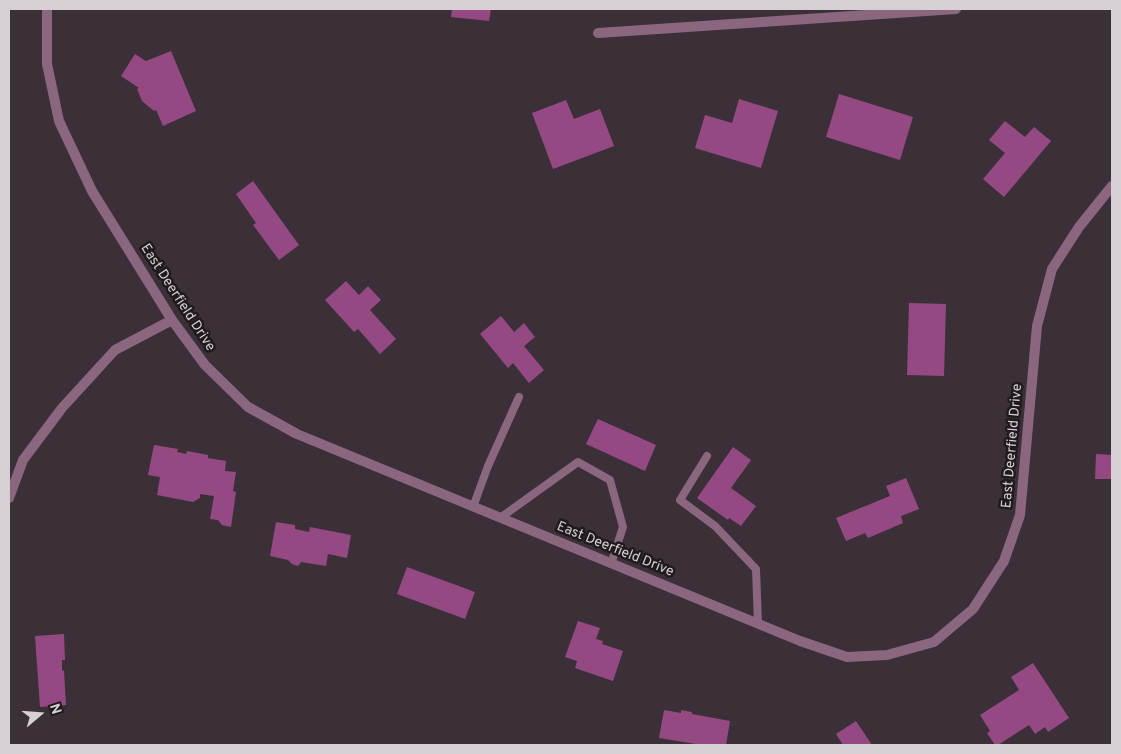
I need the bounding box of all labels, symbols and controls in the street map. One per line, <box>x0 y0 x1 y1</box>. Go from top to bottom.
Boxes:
street label: East Deerfield Drive <box>136 241 218 355</box>
street label: East Deerfield Drive <box>999 383 1027 509</box>
street label: East Deerfield Drive <box>554 519 676 581</box>
north arrow <box>15 689 65 739</box>
text: N <box>45 702 64 717</box>

